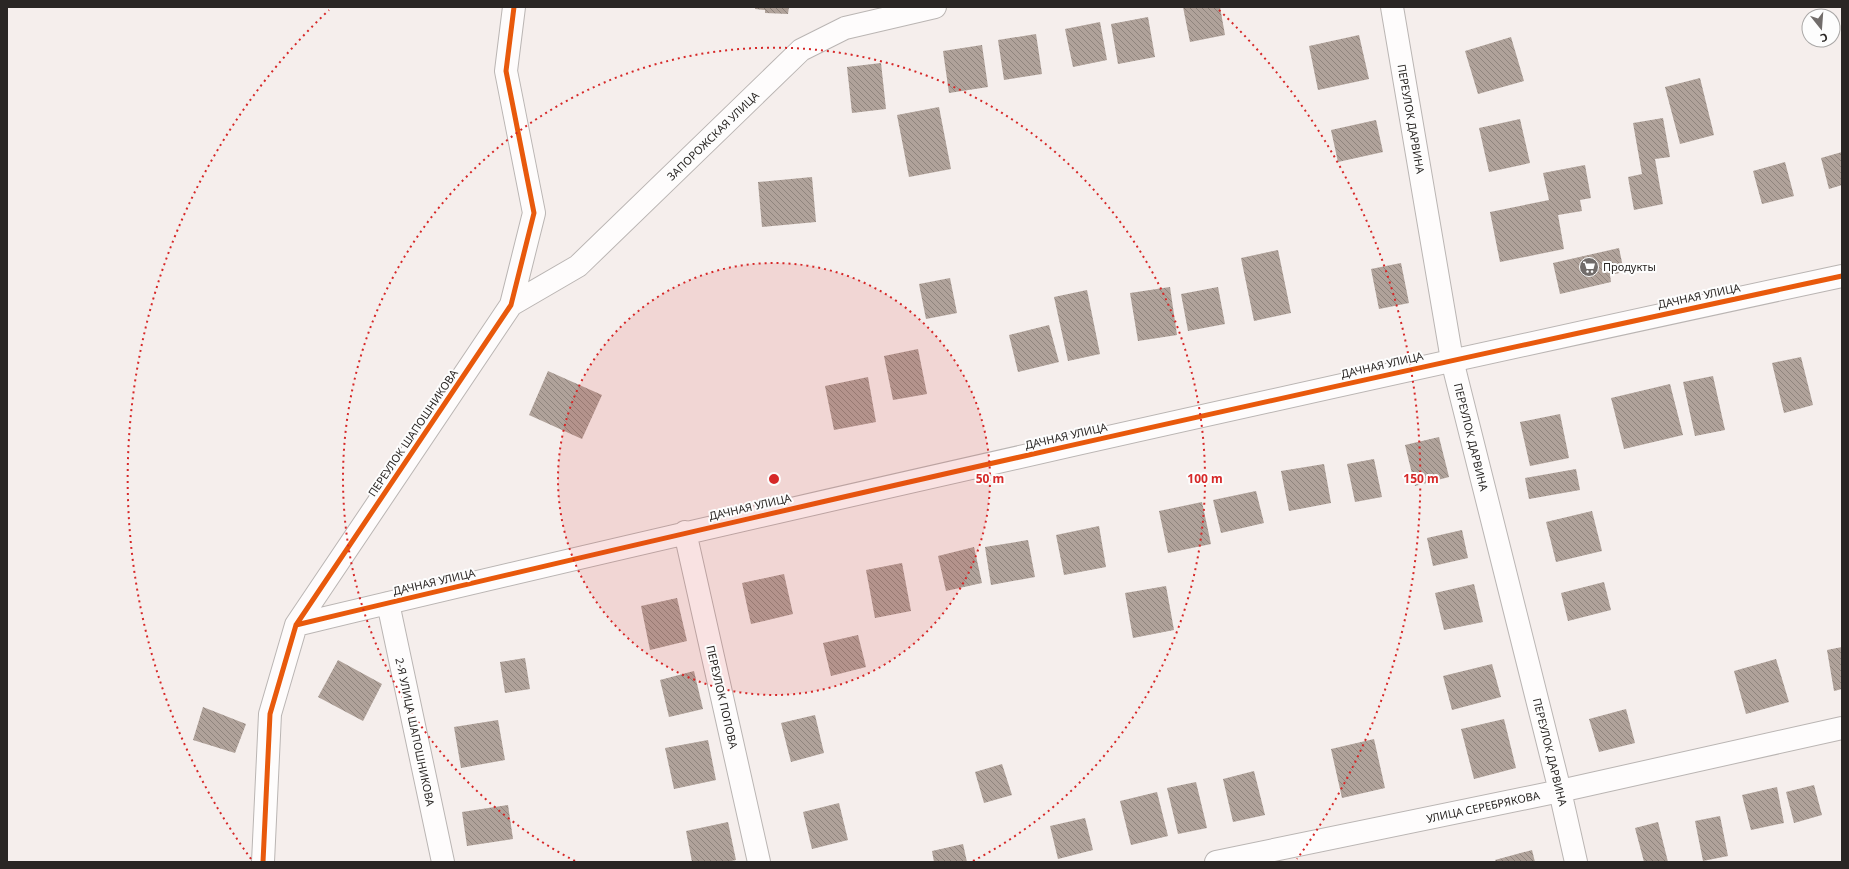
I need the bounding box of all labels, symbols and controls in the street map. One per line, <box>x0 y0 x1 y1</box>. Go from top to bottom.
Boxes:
north arrow <box>1801 8 1841 48</box>
text: С <box>1818 30 1830 46</box>
street label: ПЕРЕУЛОК ДАРВИНА <box>1394 63 1429 176</box>
street label: ЗАПОРОЖСКАЯ УЛИЦА <box>664 87 762 183</box>
supermarket icon: Продукты <box>1578 256 1600 278</box>
place label: Продукты <box>1603 259 1656 274</box>
street label: ДАЧНАЯ УЛИЦА <box>1656 279 1742 312</box>
street label: ДАЧНАЯ УЛИЦА <box>1339 348 1425 381</box>
street label: ПЕРЕУЛОК ШАПОШНИКОВА <box>364 365 461 499</box>
street label: ПЕРЕУЛОК ДАРВИНА <box>1451 381 1492 493</box>
street label: ДАЧНАЯ УЛИЦА <box>1023 419 1109 452</box>
text: 50 m <box>976 470 1004 487</box>
text: 100 m <box>1187 470 1223 487</box>
text: 150 m <box>1403 470 1439 487</box>
centre of rings <box>767 472 781 486</box>
street label: ДАЧНАЯ УЛИЦА <box>707 490 793 523</box>
street label: ДАЧНАЯ УЛИЦА <box>391 565 477 598</box>
street label: ПЕРЕУЛОК ПОПОВА <box>703 644 742 751</box>
street label: 2-Я УЛИЦА ШАПОШНИКОВА <box>392 656 439 808</box>
street label: ПЕРЕУЛОК ДАРВИНА <box>1530 696 1571 808</box>
street label: УЛИЦА СЕРЕБРЯКОВА <box>1425 787 1542 826</box>

